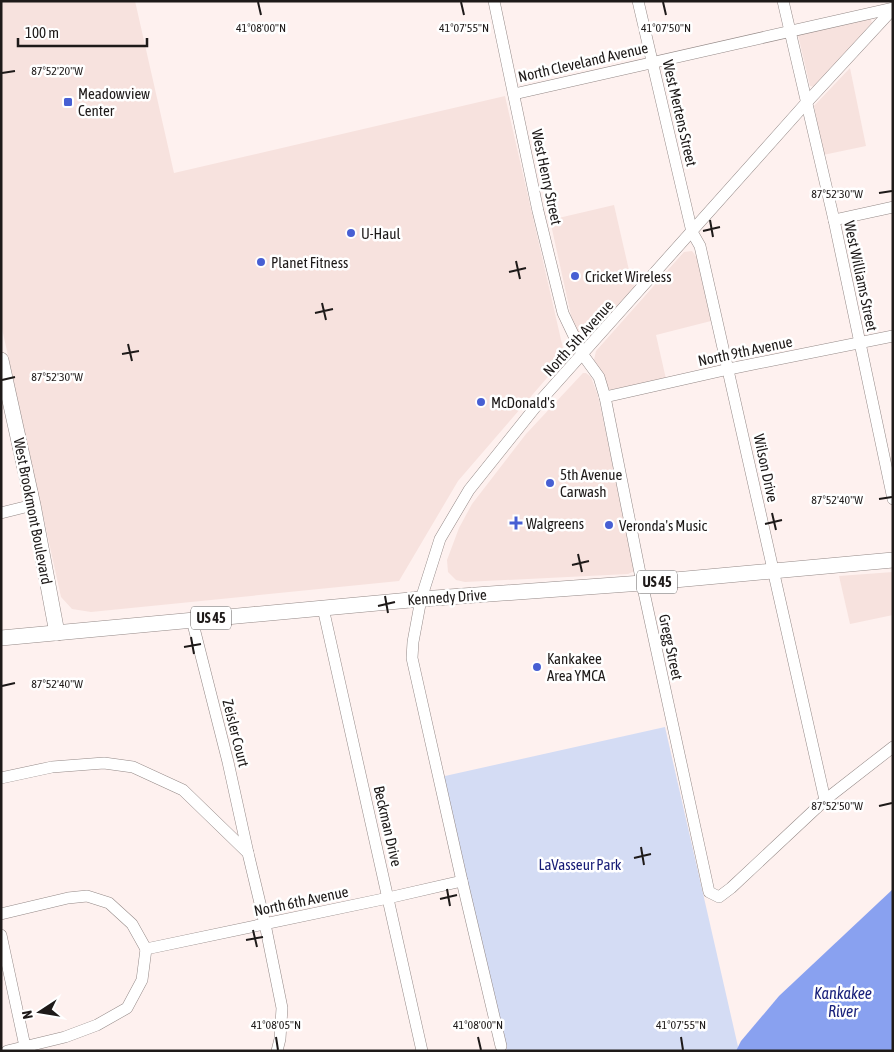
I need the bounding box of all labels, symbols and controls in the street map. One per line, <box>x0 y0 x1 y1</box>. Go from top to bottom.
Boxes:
scale bar <box>18 15 146 47</box>
text: 41°08'00"N <box>236 21 286 35</box>
text: 41°07'55"N <box>439 21 489 35</box>
text: 41°07'50"N <box>641 21 691 35</box>
text: 100 m <box>25 24 59 41</box>
street label: North Cleveland Avenue <box>516 39 650 85</box>
street label: West Mertens Street <box>660 58 700 168</box>
text: 87°52'20"W <box>31 64 83 78</box>
place label: Meadowview Center <box>78 85 150 119</box>
marker: Meadowview Center <box>62 96 74 108</box>
street label: West Henry Street <box>529 128 565 226</box>
text: 87°52'30"W <box>811 187 863 201</box>
street label: West Williams Street <box>841 219 881 333</box>
place label: U-Haul <box>361 225 401 242</box>
marker: U-Haul <box>345 227 357 239</box>
place label: Planet Fitness <box>271 254 348 271</box>
marker: Planet Fitness <box>255 256 267 268</box>
place label: Cricket Wireless <box>585 268 671 285</box>
marker: Cricket Wireless <box>569 270 581 282</box>
street label: North 5th Avenue <box>540 296 617 379</box>
street label: North 9th Avenue <box>696 333 794 369</box>
text: 87°52'30"W <box>31 370 83 384</box>
place label: McDonald's <box>491 394 555 411</box>
marker: McDonald's <box>475 396 487 408</box>
street label: Wilson Drive <box>751 432 782 504</box>
street label: West Brookmont Boulevard <box>10 436 56 586</box>
place label: 5th Avenue Carwash <box>560 466 622 500</box>
marker: 5th Avenue Carwash <box>544 477 556 489</box>
text: 87°52'40"W <box>811 493 863 507</box>
place label: Walgreens <box>526 515 584 532</box>
marker: Walgreens <box>510 517 522 529</box>
place label: Veronda's Music <box>619 517 707 534</box>
marker: Veronda's Music <box>603 519 615 531</box>
road number: US 45 <box>637 570 677 594</box>
street label: Kennedy Drive <box>407 586 487 608</box>
road number: US 45 <box>191 606 231 630</box>
street label: Gregg Street <box>656 613 686 681</box>
place label: Kankakee Area YMCA <box>547 650 606 684</box>
marker: Kankakee Area YMCA <box>531 661 543 673</box>
text: 87°52'40"W <box>31 677 83 691</box>
street label: Zeisler Court <box>219 697 253 769</box>
street label: Beckman Drive <box>370 784 406 868</box>
text: 87°52'50"W <box>811 799 863 813</box>
park label: LaVasseur Park <box>539 856 622 873</box>
street label: North 6th Avenue <box>252 883 350 919</box>
water label: Kankakee River <box>814 984 872 1020</box>
north arrow <box>15 987 65 1037</box>
text: N <box>19 1009 36 1020</box>
text: 41°08'05"N <box>251 1018 301 1032</box>
text: 41°08'00"N <box>453 1018 503 1032</box>
text: 41°07'55"N <box>656 1018 706 1032</box>

